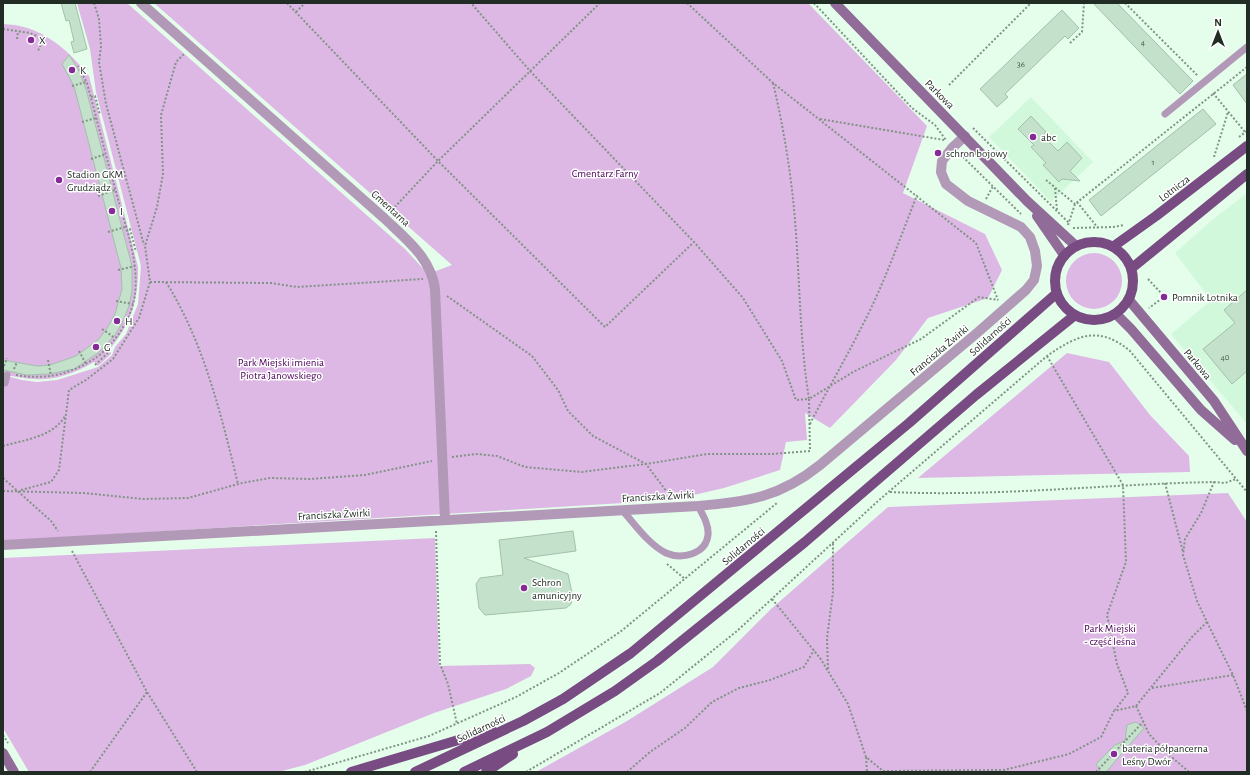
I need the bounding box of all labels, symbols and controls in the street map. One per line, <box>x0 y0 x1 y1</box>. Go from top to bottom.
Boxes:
north arrow <box>1198 12 1238 52</box>
text: N <box>1214 17 1222 28</box>
marker: X <box>26 35 36 45</box>
place label: X <box>39 35 46 46</box>
house number: 4 <box>1141 38 1146 47</box>
house number: 36 <box>1017 60 1025 69</box>
marker: K <box>67 65 77 75</box>
place label: K <box>80 65 87 76</box>
street label: Parkowa <box>923 78 956 111</box>
marker: abc <box>1028 132 1038 142</box>
place label: abc <box>1041 132 1057 143</box>
marker: schron bojowy <box>933 148 943 158</box>
place label: schron bojowy <box>946 148 1008 159</box>
house number: 1 <box>1151 158 1155 167</box>
park label: Cmentarz Farny <box>572 168 639 179</box>
place label: Stadion GKM Grudziądz <box>67 169 124 193</box>
street label: Lotnicza <box>1157 173 1192 203</box>
marker: Stadion GKM Grudziądz <box>54 175 64 185</box>
street label: Cmentarna <box>369 188 412 228</box>
marker: I <box>107 206 117 216</box>
place label: I <box>120 206 123 217</box>
marker: Pomnik Lotnika <box>1159 292 1169 302</box>
place label: Pomnik Lotnika <box>1172 292 1238 303</box>
street label: Solidarności <box>967 315 1013 358</box>
marker: H <box>112 316 122 326</box>
place label: H <box>125 316 133 327</box>
street label: Franciszka Żwirki <box>908 323 971 378</box>
marker: G <box>91 342 101 352</box>
place label: G <box>104 342 111 353</box>
street label: Parkowa <box>1182 347 1214 382</box>
house number: 40 <box>1220 353 1230 362</box>
park label: Park Miejski imienia Piotra Janowskiego <box>238 357 324 381</box>
street label: Franciszka Żwirki <box>622 489 695 504</box>
street label: Franciszka Żwirki <box>298 507 371 522</box>
street label: Solidarności <box>720 525 767 567</box>
place label: Schron amunicyjny <box>532 577 582 601</box>
marker: Schron amunicyjny <box>519 583 529 593</box>
park label: Park Miejski - część leśna <box>1084 623 1136 647</box>
street label: Solidarności <box>455 712 507 744</box>
place label: bateria półpancerna Leśny Dwór <box>1122 743 1208 767</box>
marker: bateria półpancerna Leśny Dwór <box>1109 749 1119 759</box>

